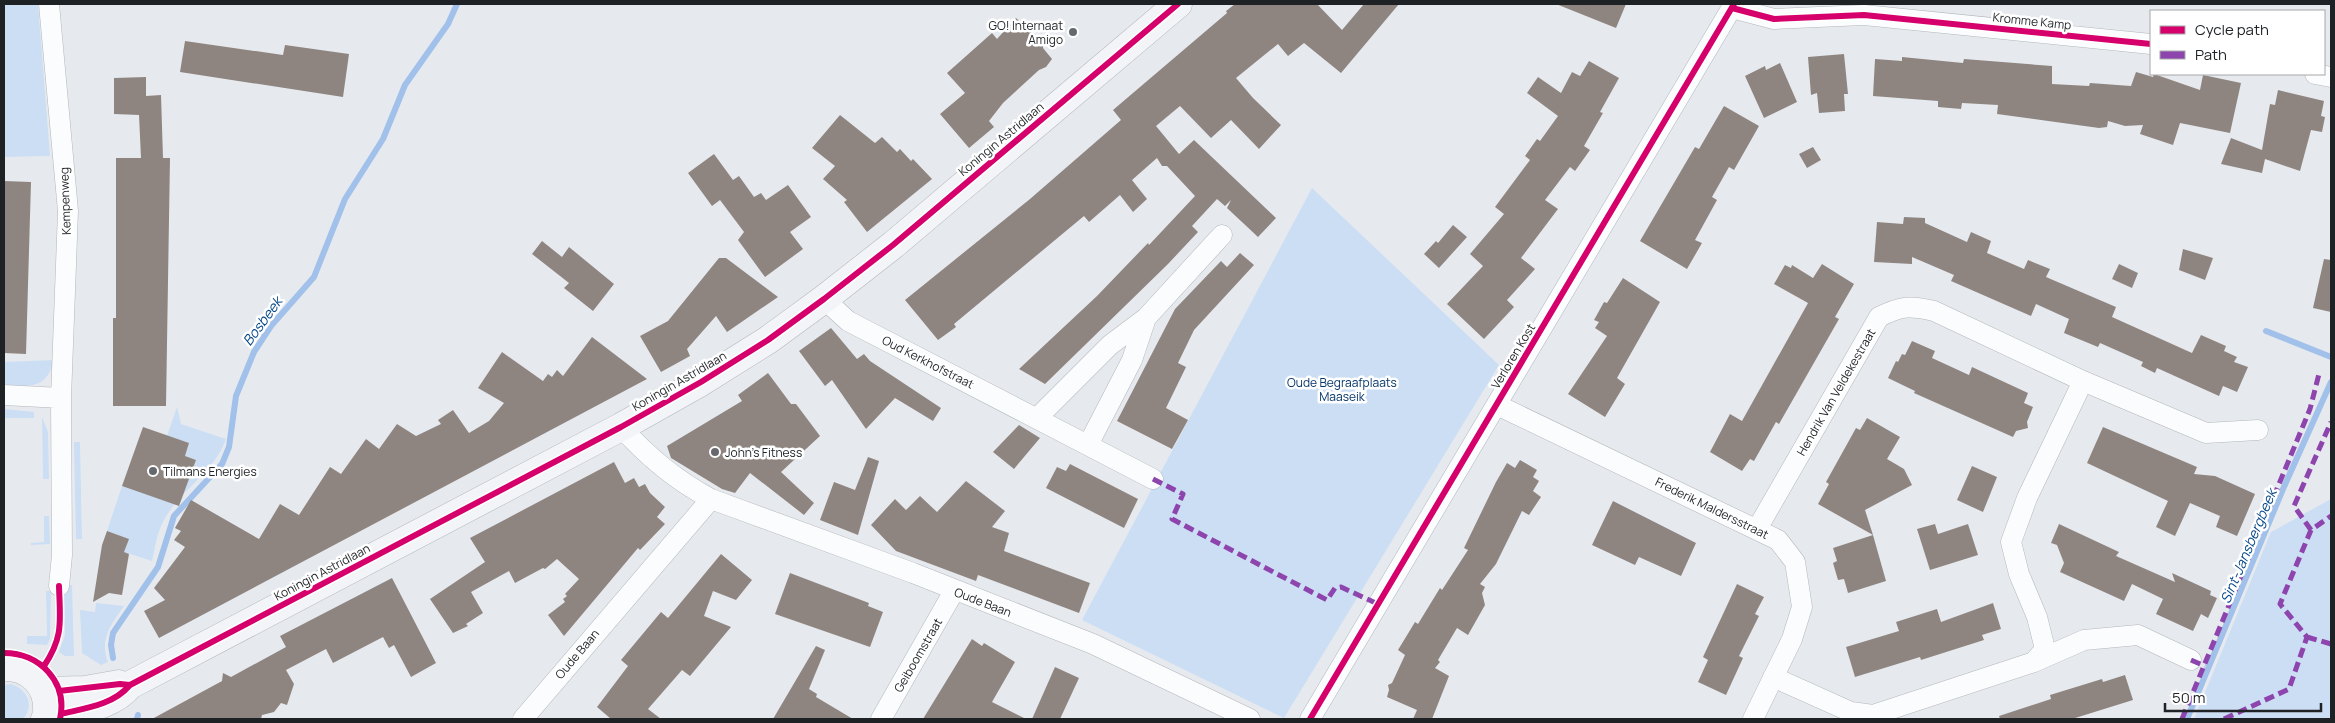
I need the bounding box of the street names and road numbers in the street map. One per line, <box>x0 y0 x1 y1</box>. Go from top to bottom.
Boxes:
street label: Kromme Kamp <box>1992 8 2072 34</box>
street label: Koningin Astridlaan <box>955 98 1047 180</box>
street label: Kempenweg <box>55 167 75 235</box>
street label: Verloren Kost <box>1487 320 1539 392</box>
street label: Hendrik Van Veldekestraat <box>1793 325 1880 459</box>
street label: Oud Kerkhofstraat <box>879 331 977 393</box>
street label: Koningin Astridlaan <box>629 347 729 415</box>
street label: Frederik Maldersstraat <box>1652 473 1772 543</box>
street label: Koningin Astridlaan <box>271 540 373 604</box>
street label: Oude Baan <box>952 583 1014 621</box>
street label: Geiboomstraat <box>890 615 946 695</box>
street label: Oude Baan <box>551 625 603 683</box>

